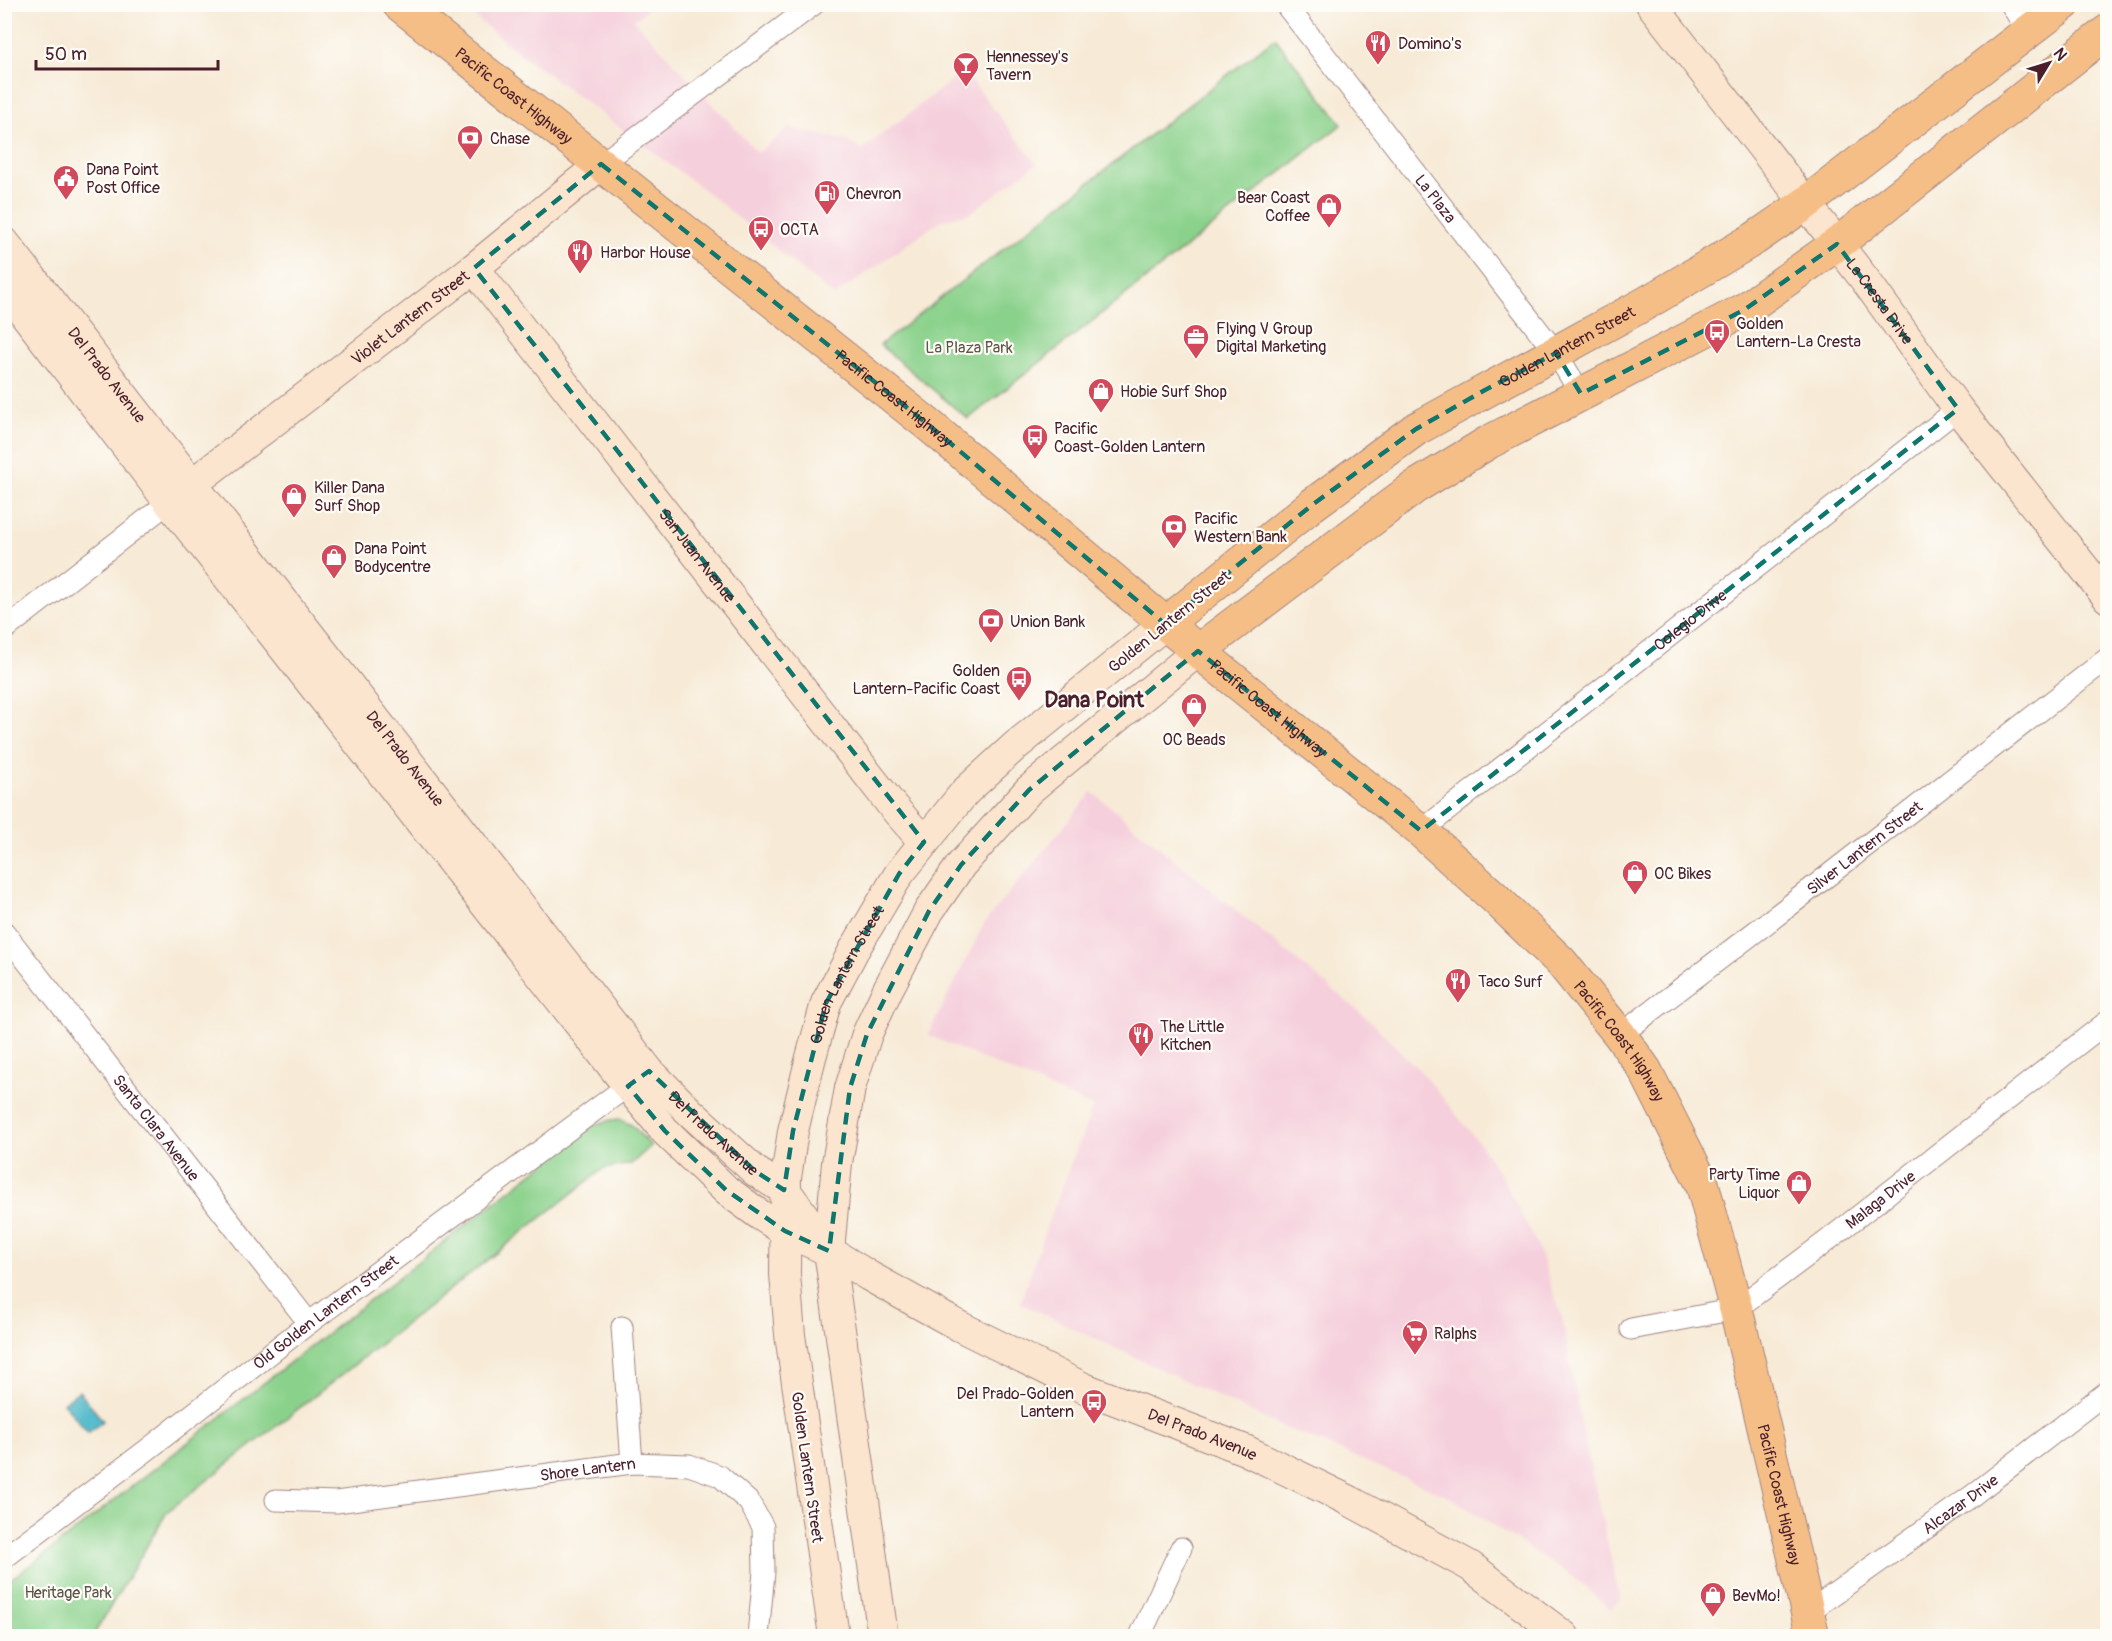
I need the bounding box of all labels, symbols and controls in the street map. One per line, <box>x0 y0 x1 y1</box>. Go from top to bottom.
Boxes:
restaurant icon: Domino's <box>1363 28 1393 66</box>
scale bar <box>36 33 218 71</box>
north arrow <box>2019 33 2079 93</box>
place label: Domino's <box>1398 34 1461 54</box>
text: 50 m <box>45 43 87 66</box>
street label: Pacific Coast Highway <box>451 43 576 149</box>
text: N <box>2049 44 2071 65</box>
place label: Hennessey's Tavern <box>986 47 1068 85</box>
bar icon: Hennessey's Tavern <box>951 50 981 88</box>
bank icon: Chase <box>455 123 485 161</box>
place label: Chase <box>490 129 530 149</box>
place label: Dana Point Post Office <box>86 160 160 198</box>
public building icon: Dana Point Post Office <box>51 163 81 201</box>
street label: La Plaza <box>1410 171 1460 227</box>
fuel station icon: Chevron <box>812 178 842 216</box>
place label: Chevron <box>846 184 901 204</box>
place label: Bear Coast Coffee <box>1237 188 1311 226</box>
shop icon: Bear Coast Coffee <box>1314 191 1344 229</box>
bus stop icon: OCTA <box>746 214 776 252</box>
place label: OCTA <box>780 220 819 240</box>
restaurant icon: Harbor House <box>565 237 595 275</box>
place label: Harbor House <box>600 243 691 263</box>
street label: La Cresta Drive <box>1841 254 1917 349</box>
street label: Violet Lantern Street <box>348 266 474 369</box>
street label: Golden Lantern Street <box>1496 302 1639 393</box>
place label: Golden Lantern-La Cresta <box>1736 314 1861 352</box>
bus stop icon: Golden Lantern-La Cresta <box>1702 317 1732 355</box>
place label: Flying V Group Digital Marketing <box>1216 319 1326 357</box>
office icon: Flying V Group Digital Marketing <box>1181 322 1211 360</box>
street label: Del Prado Avenue <box>63 323 150 427</box>
park label: La Plaza Park <box>925 338 1013 358</box>
street label: Pacific Coast Highway <box>831 346 957 452</box>
shop icon: Hobie Surf Shop <box>1086 376 1116 414</box>
place label: Hobie Surf Shop <box>1120 382 1227 402</box>
place label: Pacific Coast-Golden Lantern <box>1054 419 1205 457</box>
bus stop icon: Pacific Coast-Golden Lantern <box>1020 422 1050 460</box>
place label: Killer Dana Surf Shop <box>314 478 385 516</box>
shop icon: Killer Dana Surf Shop <box>279 481 309 519</box>
street label: San Juan Avenue <box>654 505 739 607</box>
place label: Pacific Western Bank <box>1194 509 1287 547</box>
bank icon: Pacific Western Bank <box>1159 512 1189 550</box>
place label: Dana Point Bodycentre <box>354 539 431 577</box>
shop icon: Dana Point Bodycentre <box>319 542 349 580</box>
street label: Golden Lantern Street <box>1104 566 1235 677</box>
street label: Colegio Drive <box>1650 586 1731 655</box>
bank icon: Union Bank <box>976 606 1006 644</box>
place label: Union Bank <box>1010 612 1086 632</box>
street label: Pacific Coast Highway <box>1206 656 1331 762</box>
place label: Golden Lantern-Pacific Coast <box>852 661 1001 699</box>
bus stop icon: Golden Lantern-Pacific Coast <box>1004 664 1034 702</box>
district label: Dana Point <box>1044 686 1145 714</box>
shop icon: OC Beads <box>1179 691 1209 729</box>
street label: Del Prado Avenue <box>361 707 448 811</box>
place label: OC Beads <box>1163 730 1225 750</box>
street label: Silver Lantern Street <box>1803 797 1927 899</box>
shop icon: OC Bikes <box>1620 858 1650 896</box>
place label: OC Bikes <box>1654 864 1711 884</box>
street label: Golden Lantern Street <box>806 902 889 1047</box>
restaurant icon: Taco Surf <box>1443 966 1473 1004</box>
place label: Taco Surf <box>1478 972 1544 992</box>
street label: Pacific Coast Highway <box>1569 977 1668 1105</box>
place label: The Little Kitchen <box>1160 1017 1224 1055</box>
restaurant icon: The Little Kitchen <box>1126 1020 1156 1058</box>
street label: Santa Clara Avenue <box>108 1071 204 1185</box>
street label: Del Prado Avenue <box>664 1087 762 1180</box>
place label: Party Time Liquor <box>1708 1165 1780 1203</box>
street label: Malaga Drive <box>1842 1166 1920 1234</box>
shop icon: Party Time Liquor <box>1784 1168 1814 1206</box>
street label: Old Golden Lantern Street <box>249 1251 403 1374</box>
supermarket icon: Ralphs <box>1400 1318 1430 1356</box>
place label: Ralphs <box>1434 1324 1477 1344</box>
place label: Del Prado-Golden Lantern <box>957 1384 1074 1422</box>
bus stop icon: Del Prado-Golden Lantern <box>1079 1387 1109 1425</box>
street label: Golden Lantern Street <box>787 1391 828 1544</box>
street label: Del Prado Avenue <box>1145 1405 1260 1465</box>
street label: Pacific Coast Highway <box>1752 1422 1805 1567</box>
street label: Shore Lantern <box>539 1454 637 1486</box>
street label: Alcazar Drive <box>1919 1470 2003 1539</box>
shop icon: BevMo! <box>1698 1580 1728 1618</box>
park label: Heritage Park <box>24 1583 112 1603</box>
place label: BevMo! <box>1732 1586 1781 1606</box>

